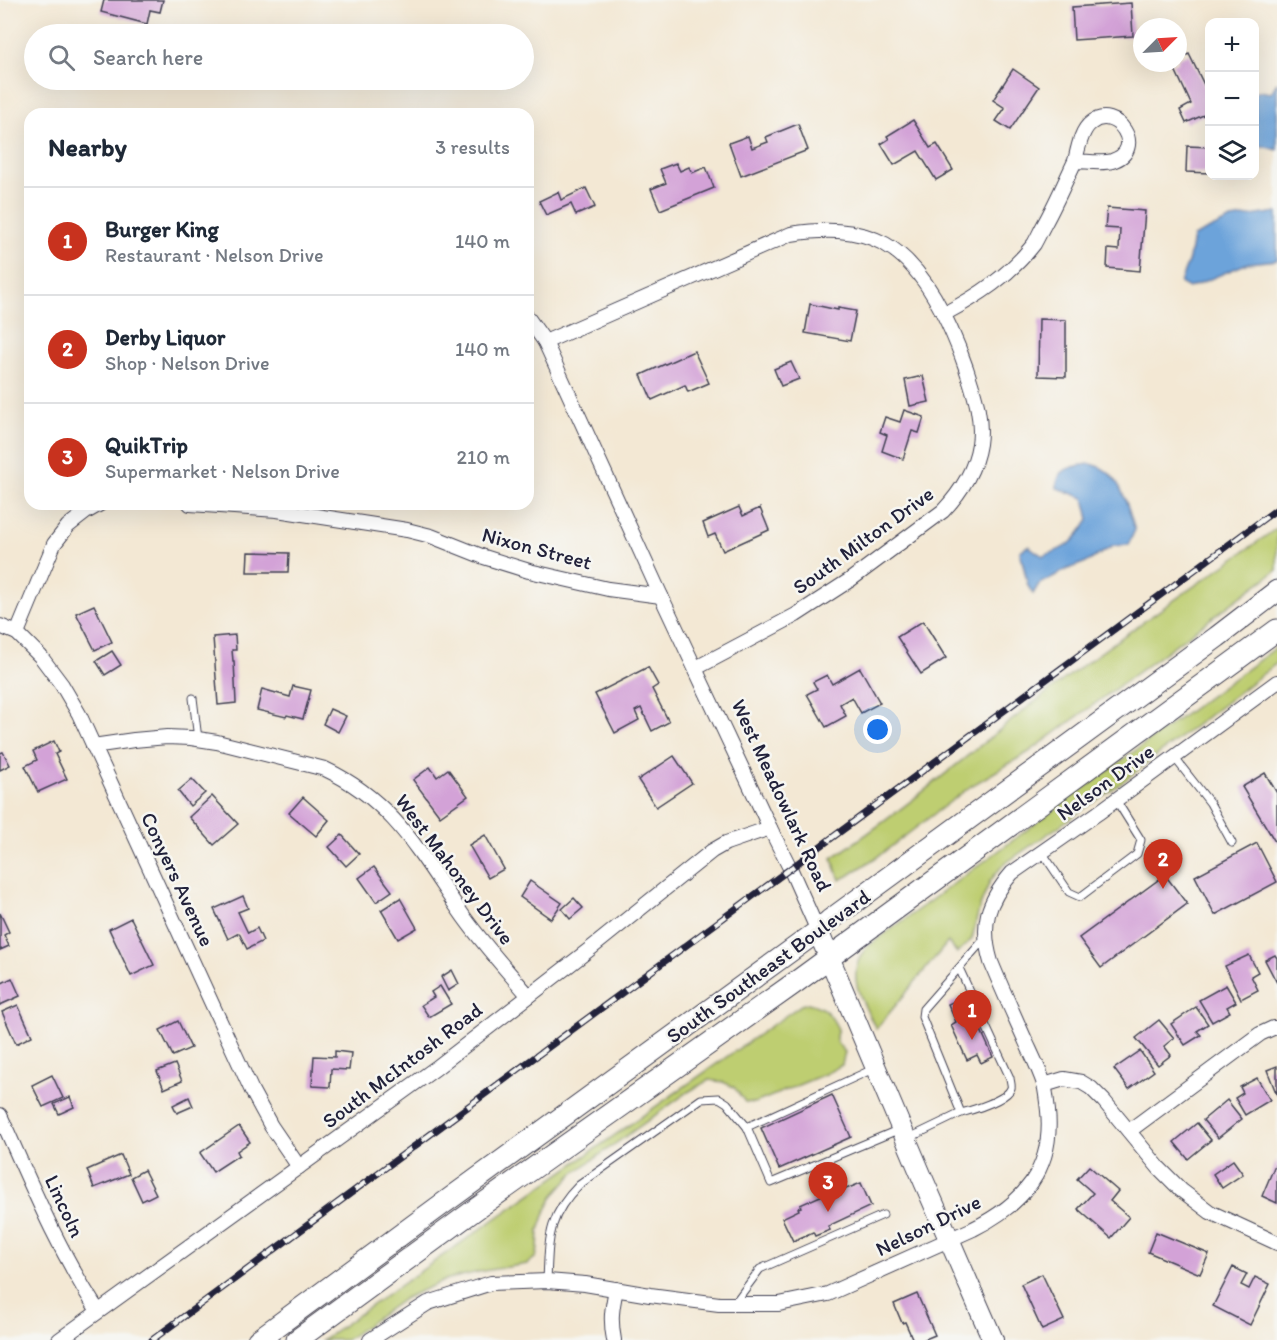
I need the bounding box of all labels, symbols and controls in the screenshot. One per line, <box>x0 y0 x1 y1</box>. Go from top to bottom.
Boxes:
north arrow <box>1133 18 1187 72</box>
map controls <box>1205 18 1259 180</box>
button: + <box>1205 18 1259 72</box>
search box <box>24 24 534 90</box>
icon: search <box>45 41 78 74</box>
text: Search here <box>93 44 203 71</box>
button: − <box>1205 72 1259 126</box>
button: layers <box>1205 126 1259 180</box>
text: Nearby <box>48 131 127 163</box>
text: 3 results <box>435 135 510 159</box>
text: Burger King <box>105 216 219 243</box>
text: 1 <box>63 229 72 253</box>
text: 140 m <box>455 229 510 253</box>
text: Restaurant · Nelson Drive <box>105 243 323 267</box>
text: Derby Liquor <box>105 324 225 351</box>
text: 2 <box>62 337 73 361</box>
text: 140 m <box>455 337 510 361</box>
text: Shop · Nelson Drive <box>105 351 270 375</box>
text: QuikTrip <box>105 432 188 459</box>
text: 3 <box>62 445 73 469</box>
text: 210 m <box>457 445 510 469</box>
text: Supermarket · Nelson Drive <box>105 459 340 483</box>
street label: South Milton Drive <box>788 481 938 599</box>
street label: Nixon Street <box>479 521 595 575</box>
street label: West Meadowlark Road <box>726 695 838 895</box>
your location <box>863 715 892 744</box>
street label: Nelson Drive <box>1052 738 1158 826</box>
street label: West Mahoney Drive <box>390 789 520 949</box>
street label: Conyers Avenue <box>136 808 220 950</box>
pin: 2 <box>1144 840 1182 889</box>
street label: South Southeast Boulevard <box>661 883 875 1048</box>
pin: 1 <box>952 990 992 1040</box>
street label: South McIntosh Road <box>317 997 487 1133</box>
pin: 3 <box>808 1162 848 1212</box>
street label: Lincoln <box>40 1171 90 1241</box>
street label: Nelson Drive <box>871 1189 985 1261</box>

